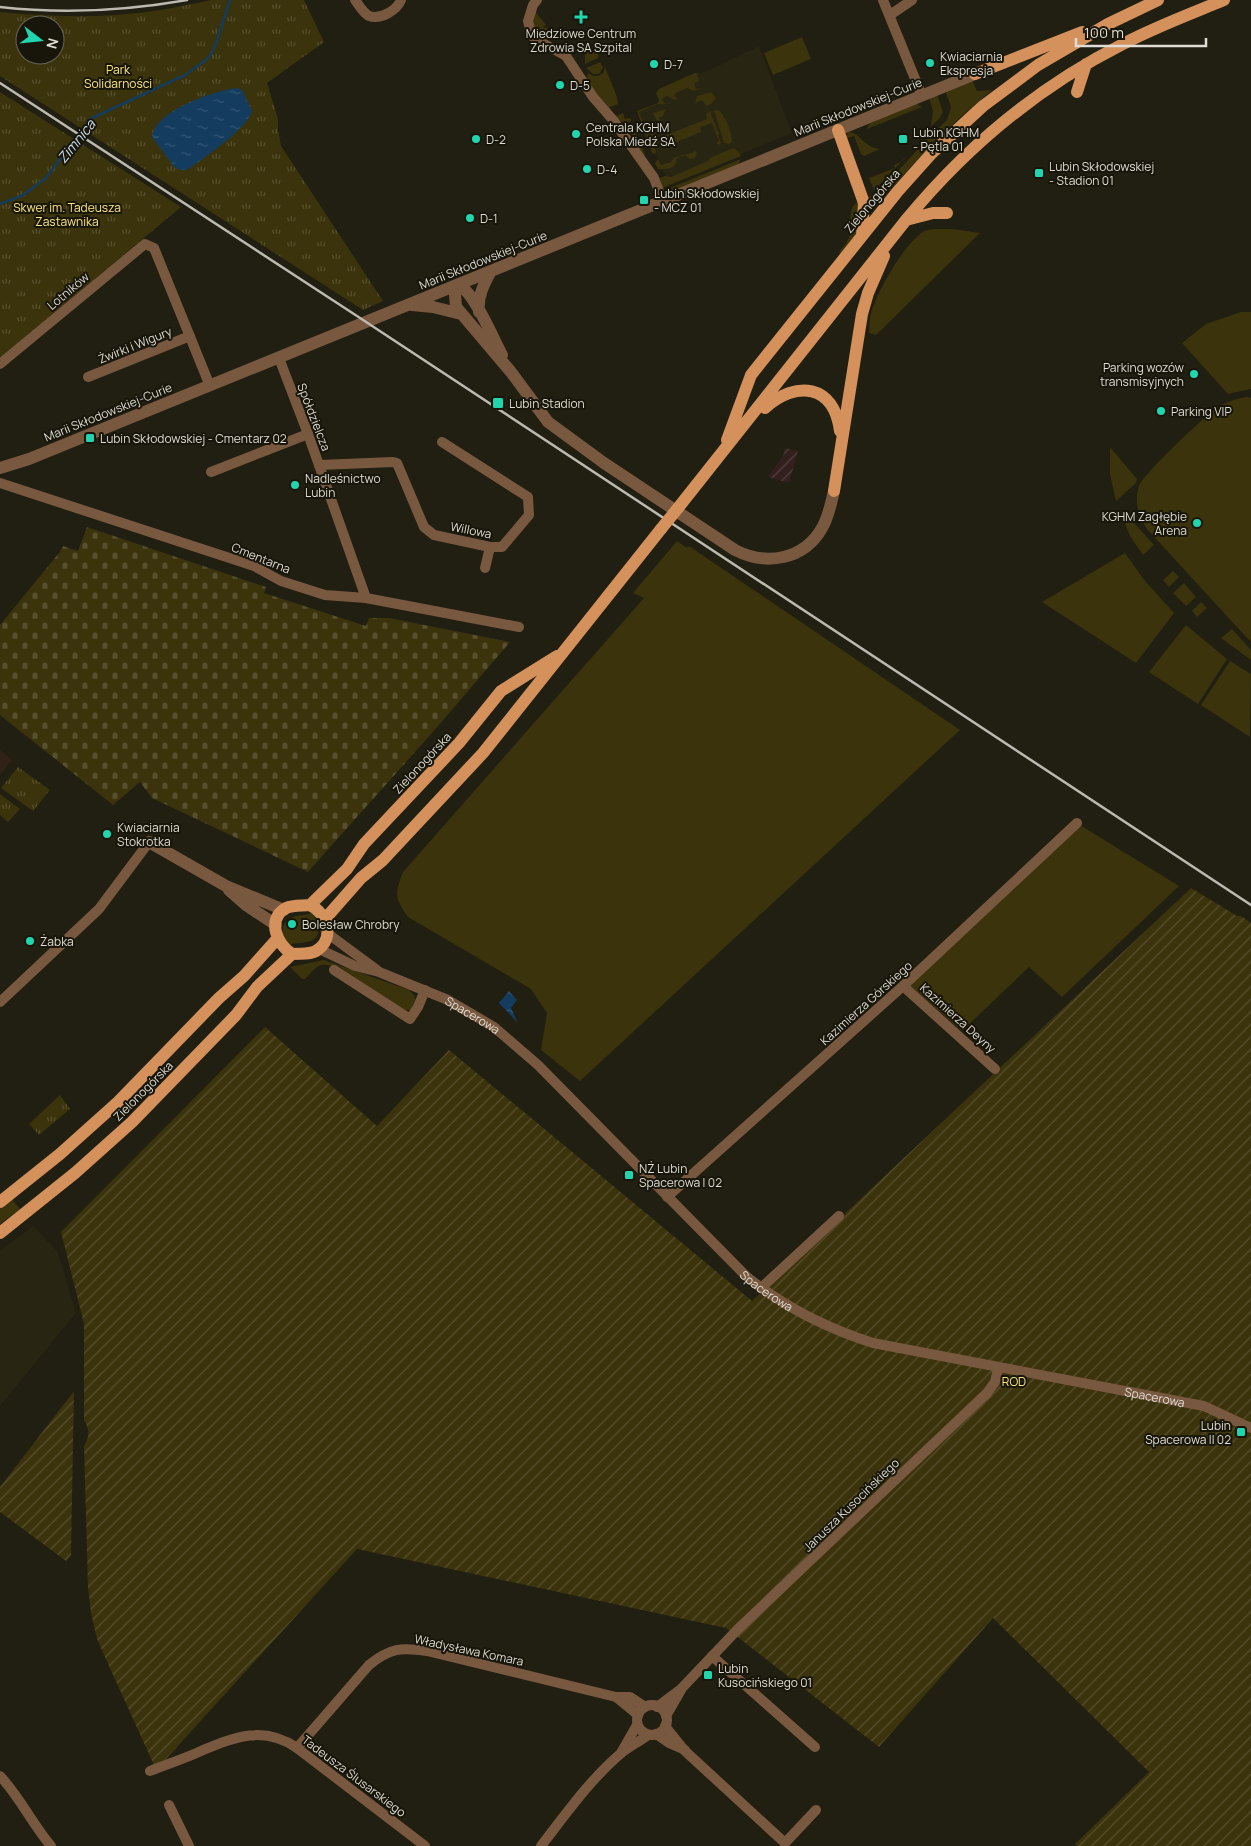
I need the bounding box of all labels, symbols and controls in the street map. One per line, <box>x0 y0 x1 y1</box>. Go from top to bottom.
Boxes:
marker: Miedziowe Centrum Zdrowia SA Szpital <box>574 10 588 24</box>
north arrow <box>15 15 65 65</box>
scale bar <box>1076 15 1206 47</box>
text: 100 m <box>1084 22 1124 43</box>
place label: Miedziowe Centrum Zdrowia SA Szpital <box>526 25 636 56</box>
text: N <box>42 36 63 51</box>
place label: Kwiaciarnia Ekspresja <box>940 48 1003 79</box>
place label: D-7 <box>664 56 683 73</box>
marker: Kwiaciarnia Ekspresja <box>924 57 936 69</box>
marker: D-7 <box>648 58 660 70</box>
park label: Park Solidarności <box>84 61 152 92</box>
street label: Marii Skłodowskiej-Curie <box>791 74 925 140</box>
place label: D-5 <box>570 77 590 94</box>
marker: D-5 <box>554 79 566 91</box>
water label: Zimnica <box>53 114 100 167</box>
place label: Centrala KGHM Polska Miedź SA <box>586 119 676 150</box>
place label: Lubin KGHM - Pętla 01 <box>913 124 979 155</box>
marker: Centrala KGHM Polska Miedź SA <box>570 128 582 140</box>
place label: D-2 <box>486 131 506 148</box>
marker: D-2 <box>470 133 482 145</box>
marker: Lubin KGHM - Pętla 01 <box>897 133 909 145</box>
place label: Lubin Skłodowskiej - Stadion 01 <box>1049 158 1154 189</box>
place label: D-4 <box>597 161 617 178</box>
marker: D-4 <box>581 163 593 175</box>
street label: Zielonogórska <box>840 165 904 237</box>
marker: Lubin Skłodowskiej - Stadion 01 <box>1033 167 1045 179</box>
place label: Lubin Skłodowskiej - MCZ 01 <box>654 185 759 216</box>
marker: Lubin Skłodowskiej - MCZ 01 <box>638 194 650 206</box>
park label: Skwer im. Tadeusza Zastawnika <box>13 199 121 230</box>
place label: D-1 <box>480 210 498 227</box>
marker: D-1 <box>464 212 476 224</box>
street label: Marii Skłodowskiej-Curie <box>416 227 550 293</box>
street label: Lotników <box>43 268 93 314</box>
street label: Żwirki i Wigury <box>96 322 175 367</box>
place label: Parking wozów transmisyjnych <box>1100 359 1184 390</box>
marker: Parking wozów transmisyjnych <box>1188 368 1200 380</box>
street label: Marii Skłodowskiej-Curie <box>41 379 175 445</box>
street label: Spółdzielcza <box>293 381 335 453</box>
place label: Lubin Stadion <box>509 395 585 412</box>
marker: Lubin Stadion <box>491 396 505 410</box>
place label: Parking VIP <box>1171 403 1232 420</box>
marker: Parking VIP <box>1155 405 1167 417</box>
place label: Lubin Skłodowskiej - Cmentarz 02 <box>100 430 287 447</box>
marker: Lubin Skłodowskiej - Cmentarz 02 <box>84 432 96 444</box>
place label: Nadleśnictwo Lubin <box>305 470 381 501</box>
marker: Nadleśnictwo Lubin <box>289 479 301 491</box>
place label: KGHM Zagłębie Arena <box>1102 508 1187 539</box>
marker: KGHM Zagłębie Arena <box>1191 517 1203 529</box>
street label: Willowa <box>449 518 493 542</box>
street label: Cmentarna <box>229 538 293 578</box>
street label: Zielonogórska <box>389 729 455 797</box>
place label: Kwiaciarnia Stokrotka <box>117 819 180 850</box>
marker: Kwiaciarnia Stokrotka <box>101 828 113 840</box>
place label: Bolesław Chrobry <box>302 916 400 933</box>
marker: Bolesław Chrobry <box>286 918 298 930</box>
place label: Żabka <box>40 933 74 950</box>
marker: Żabka <box>24 935 36 947</box>
street label: Kazimierza Górskiego <box>816 957 916 1049</box>
street label: Kazimierza Deyny <box>916 979 1000 1057</box>
street label: Spacerowa <box>442 992 504 1038</box>
street label: Zielonogórska <box>109 1057 177 1125</box>
place label: NŻ Lubin Spacerowa I 02 <box>639 1160 722 1191</box>
marker: NŻ Lubin Spacerowa I 02 <box>623 1169 635 1181</box>
street label: Spacerowa <box>736 1266 796 1315</box>
park label: ROD <box>1002 1373 1026 1390</box>
street label: Spacerowa <box>1123 1383 1186 1411</box>
place label: Lubin Spacerowa II 02 <box>1145 1417 1231 1448</box>
marker: Lubin Spacerowa II 02 <box>1235 1426 1247 1438</box>
street label: Janusza Kusocińskiego <box>799 1455 903 1555</box>
street label: Władysława Komara <box>413 1630 525 1670</box>
place label: Lubin Kusocińskiego 01 <box>718 1660 812 1691</box>
marker: Lubin Kusocińskiego 01 <box>702 1669 714 1681</box>
street label: Tadeusza Ślusarskiego <box>298 1731 410 1821</box>

